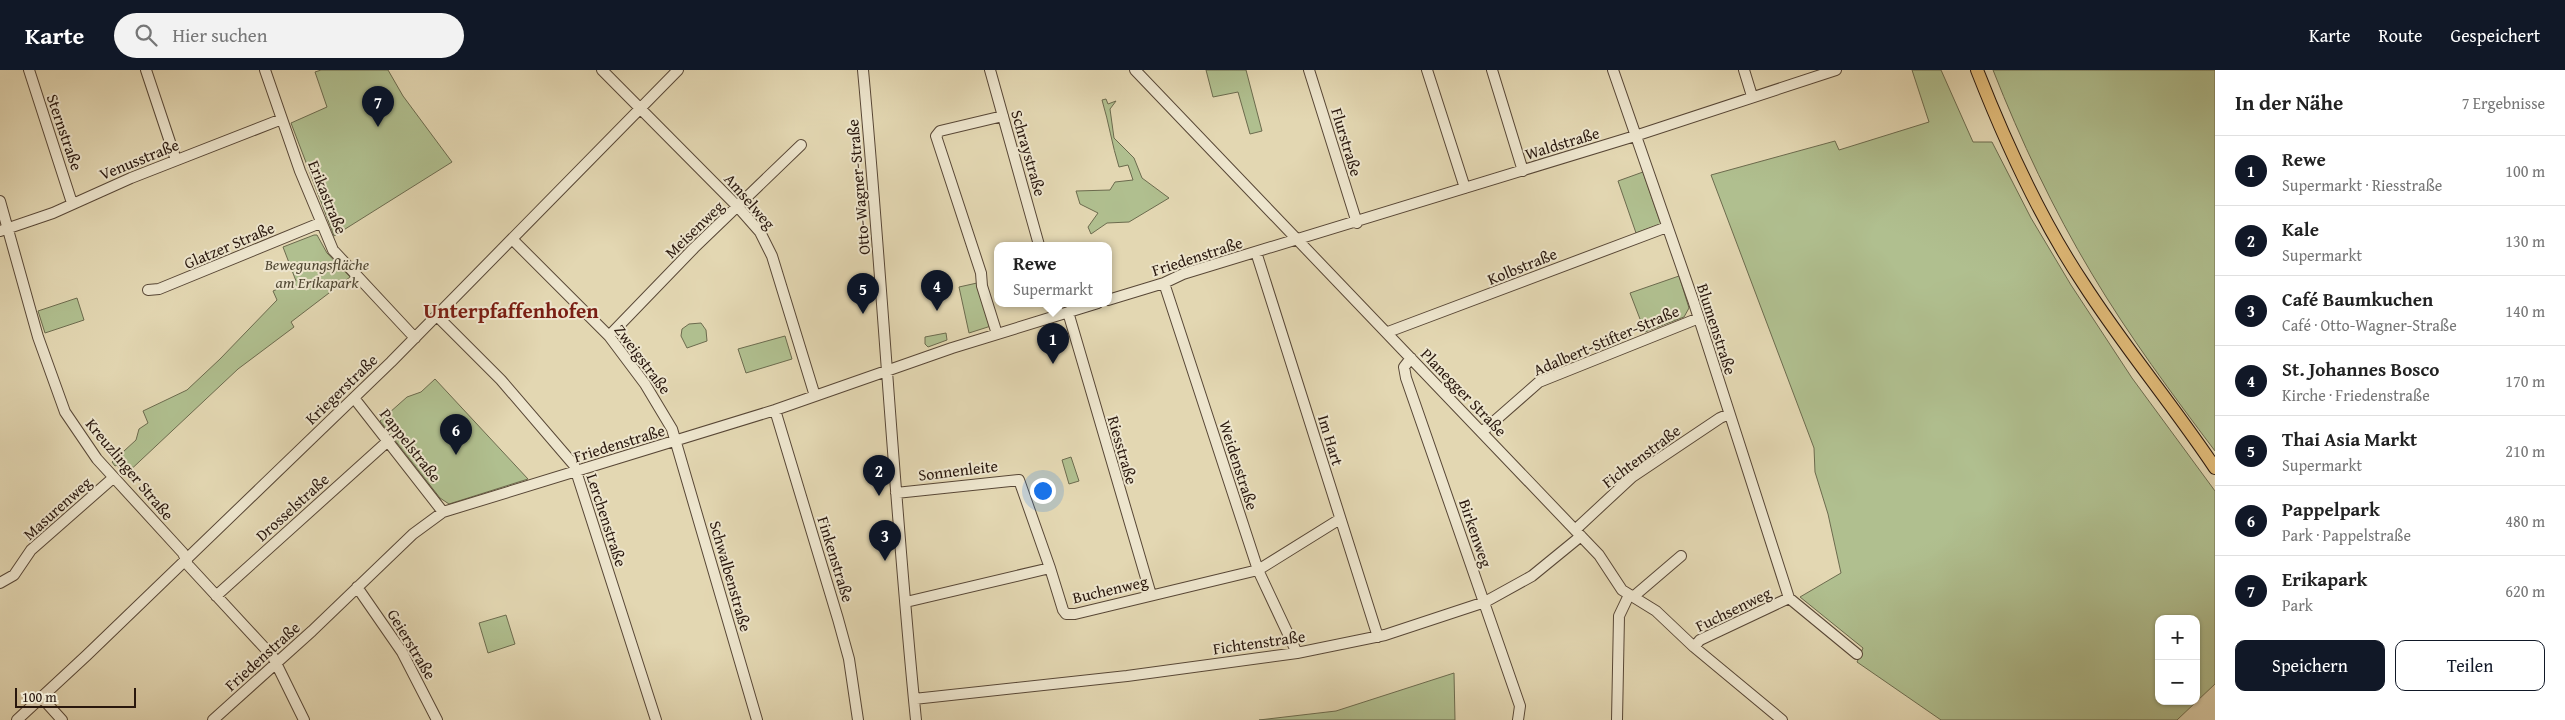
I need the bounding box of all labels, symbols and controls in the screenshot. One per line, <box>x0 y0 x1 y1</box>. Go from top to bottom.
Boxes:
search box <box>114 13 464 58</box>
text: Karte <box>25 18 84 53</box>
icon: search <box>132 21 160 49</box>
text: Hier suchen <box>172 21 267 49</box>
text: Karte <box>2309 22 2350 49</box>
text: Route <box>2378 22 2423 49</box>
text: Gespeichert <box>2451 22 2540 49</box>
pin: 7 <box>362 86 394 127</box>
text: In der Nähe <box>2235 87 2343 118</box>
street label: Sternstraße <box>41 91 89 173</box>
text: 7 Ergebnisse <box>2462 91 2545 115</box>
street label: Flurstraße <box>1325 105 1369 179</box>
street label: Schraystraße <box>1005 107 1053 199</box>
street label: Otto-Wagner-Straße <box>840 118 876 256</box>
street label: Waldstraße <box>1522 120 1602 166</box>
street label: Venusstraße <box>96 132 182 186</box>
text: Rewe <box>2282 145 2326 173</box>
street label: Erikastraße <box>302 156 354 238</box>
text: 1 <box>2247 159 2255 183</box>
text: 100 m <box>2505 159 2545 183</box>
street label: Amselweg <box>719 168 781 234</box>
text: Supermarkt · Riesstraße <box>2282 173 2442 197</box>
street label: Meisenweg <box>659 194 729 263</box>
street label: Glatzer Straße <box>180 215 278 275</box>
text: Kale <box>2282 215 2319 243</box>
text: 2 <box>2247 229 2255 253</box>
text: 130 m <box>2505 229 2545 253</box>
street label: Friedenstraße <box>1148 230 1246 282</box>
street label: Kolbstraße <box>1484 241 1560 291</box>
popup <box>994 242 1112 307</box>
text: Supermarkt <box>2282 243 2362 267</box>
text: Rewe <box>1013 249 1057 277</box>
park label: Bewegungsfläche am Erikapark <box>264 252 370 294</box>
pin: 4 <box>921 270 953 311</box>
pin: 5 <box>847 273 879 314</box>
text: Supermarkt <box>1013 277 1093 301</box>
street label: Blumenstraße <box>1691 280 1743 378</box>
text: Café Baumkuchen <box>2282 285 2433 313</box>
district label: Unterpfaffenhofen <box>423 295 599 326</box>
street label: Adalbert-Stifter-Straße <box>1529 298 1683 382</box>
text: 3 <box>2247 299 2255 323</box>
text: 140 m <box>2505 299 2545 323</box>
text: Café · Otto-Wagner-Straße <box>2282 313 2457 337</box>
street label: Zweigstraße <box>609 319 677 399</box>
pin: 1 <box>1037 323 1069 364</box>
street label: Planegger Straße <box>1415 342 1513 442</box>
street label: Kriegerstraße <box>299 348 383 430</box>
text: St. Johannes Bosco <box>2282 355 2439 383</box>
text: 4 <box>2247 369 2255 393</box>
text: 170 m <box>2505 369 2545 393</box>
text: Kirche · Friedenstraße <box>2282 383 2430 407</box>
street label: Pappelstraße <box>374 403 448 487</box>
street label: Im Hart <box>1312 412 1350 469</box>
street label: Kreuzlinger Straße <box>80 413 180 525</box>
street label: Riesstraße <box>1102 413 1144 487</box>
pin: 6 <box>440 414 472 455</box>
street label: Weidenstraße <box>1213 417 1265 513</box>
street label: Friedenstraße <box>570 418 668 468</box>
street label: Fichtenstraße <box>1597 418 1685 494</box>
text: Thai Asia Markt <box>2282 425 2417 453</box>
text: 5 <box>2247 439 2255 463</box>
text: 210 m <box>2505 439 2545 463</box>
street label: Sonnenleite <box>917 453 999 487</box>
text: Supermarkt <box>2282 453 2362 477</box>
pin: 2 <box>863 455 895 496</box>
street label: Drosselstraße <box>250 467 334 547</box>
street label: Lerchenstraße <box>581 470 633 570</box>
street label: Masurenweg <box>17 471 97 545</box>
your location <box>1030 478 1056 504</box>
text: Pappelpark <box>2282 495 2380 523</box>
street label: Birkenweg <box>1453 496 1499 570</box>
text: 6 <box>2247 509 2255 533</box>
text: 480 m <box>2505 509 2545 533</box>
street label: Finkenstraße <box>812 513 860 605</box>
street label: Schwalbenstraße <box>704 518 758 634</box>
pin: 3 <box>869 520 901 561</box>
text: Park · Pappelstraße <box>2282 523 2411 547</box>
text: Erikapark <box>2282 565 2367 593</box>
street label: Buchenweg <box>1070 569 1150 609</box>
text: 7 <box>2247 579 2255 603</box>
text: 620 m <box>2505 579 2545 603</box>
street label: Fuchsenweg <box>1691 580 1775 638</box>
text: Park <box>2282 593 2313 617</box>
street label: Geierstraße <box>382 604 442 684</box>
map controls <box>2155 615 2200 705</box>
button: + <box>2155 615 2200 660</box>
street label: Friedenstraße <box>219 616 305 696</box>
street label: Fichtenstraße <box>1211 624 1307 660</box>
button: Speichern <box>2235 640 2385 691</box>
button: Teilen <box>2395 640 2545 691</box>
button: − <box>2155 660 2200 705</box>
scale bar <box>15 685 136 708</box>
text: 100 m <box>22 687 57 707</box>

